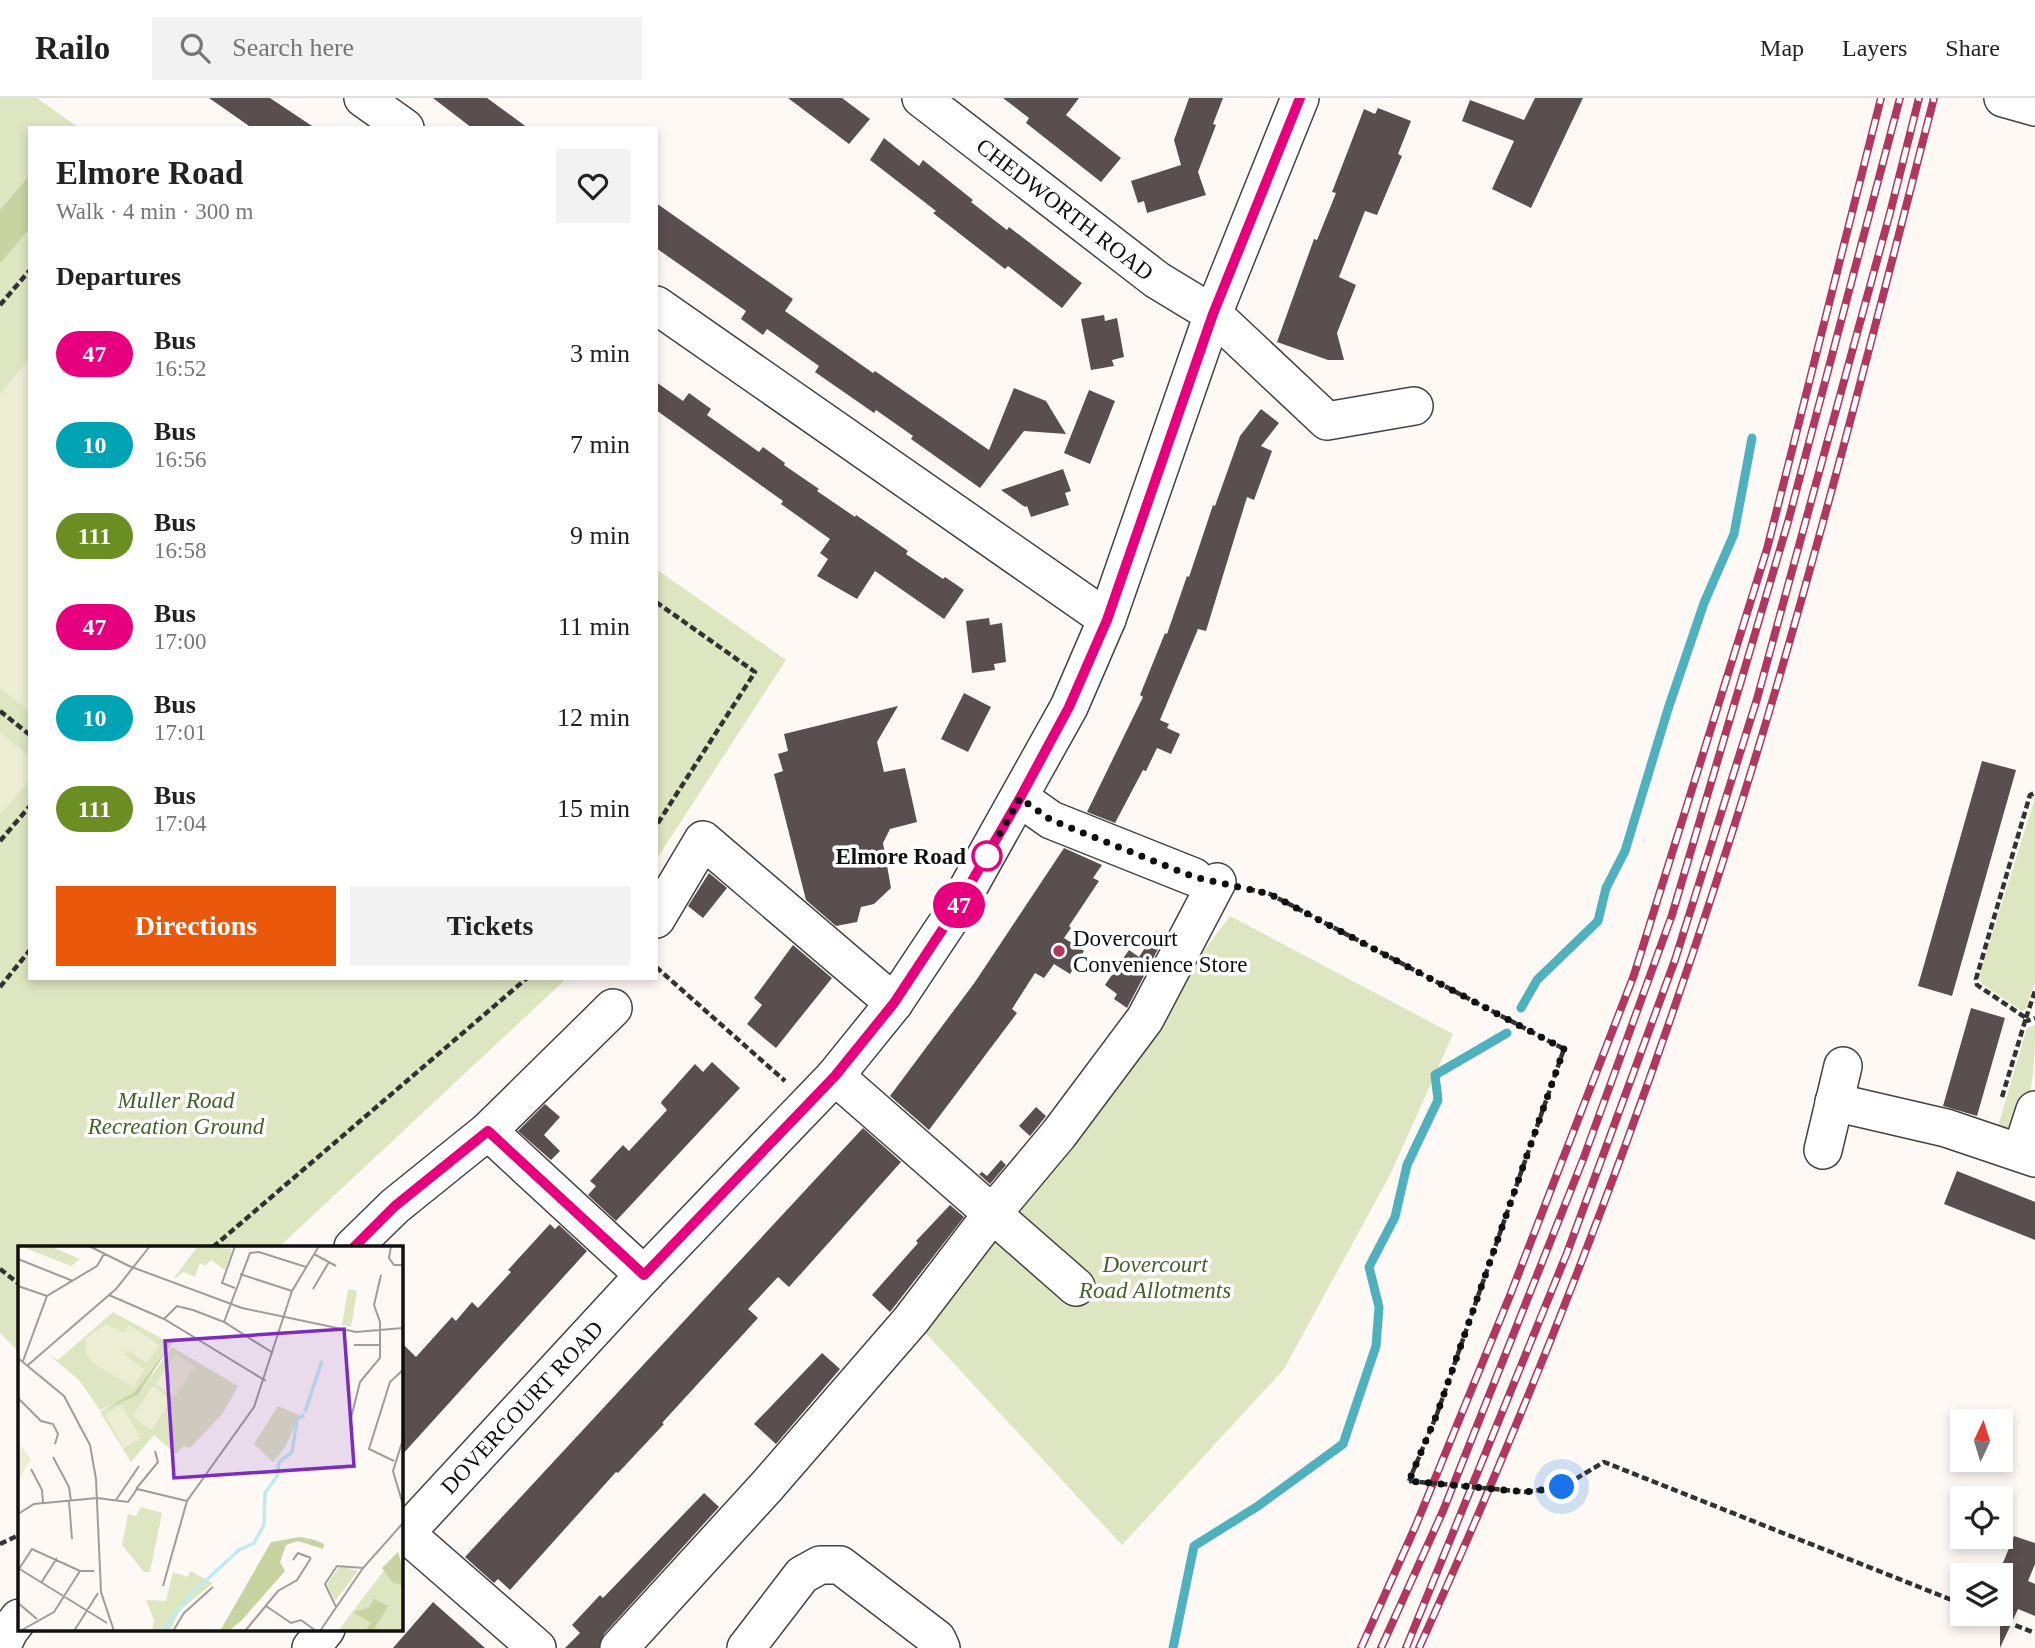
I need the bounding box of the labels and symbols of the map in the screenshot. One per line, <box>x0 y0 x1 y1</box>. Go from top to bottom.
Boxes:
street label: CHEDWORTH ROAD <box>971 133 1158 286</box>
marker: Elmore Road <box>972 841 1002 871</box>
place label: Elmore Road <box>835 844 966 869</box>
line badge: 47 <box>928 882 990 928</box>
place label: Dovercourt Convenience Store <box>1073 926 1247 977</box>
marker: Dovercourt Convenience Store <box>1051 943 1067 959</box>
park label: Muller Road Recreation Ground <box>87 1088 265 1139</box>
inset map <box>18 1246 402 1630</box>
park label: Dovercourt Road Allotments <box>1078 1252 1231 1303</box>
street label: DOVERCOURT ROAD <box>436 1316 608 1499</box>
north arrow <box>1950 1409 2012 1472</box>
your location <box>1544 1469 1579 1504</box>

